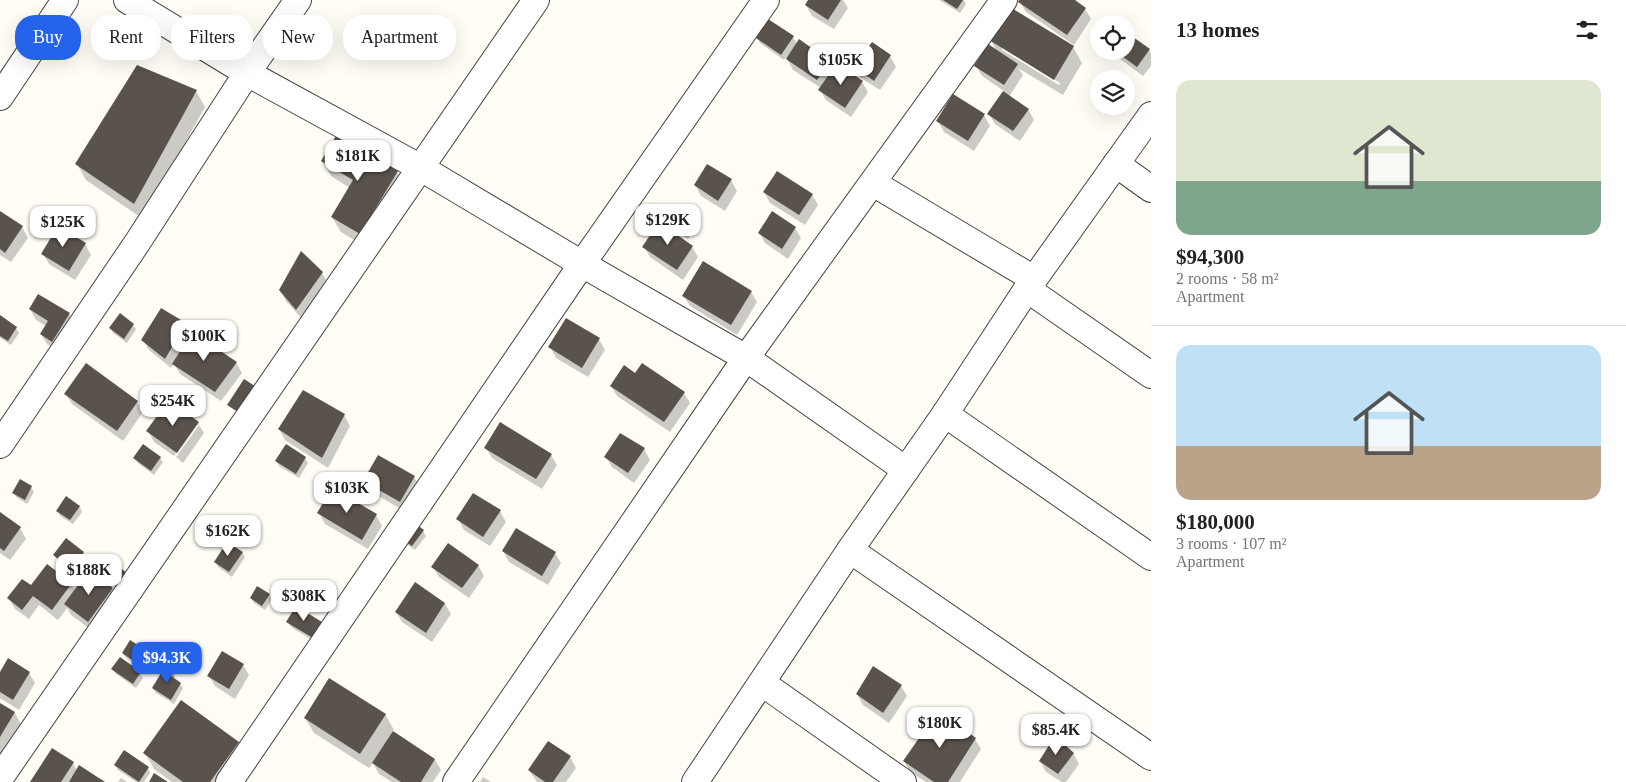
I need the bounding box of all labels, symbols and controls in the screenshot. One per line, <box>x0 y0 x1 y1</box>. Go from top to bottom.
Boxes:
chip: Buy <box>15 15 81 60</box>
chip: Rent <box>91 15 161 60</box>
chip: Filters <box>171 15 253 60</box>
chip: New <box>263 15 333 60</box>
chip: Apartment <box>343 15 456 60</box>
map controls <box>1090 15 1135 115</box>
button: locate <box>1090 15 1135 60</box>
icon: filters <box>1573 16 1601 44</box>
text: 13 homes <box>1176 18 1259 42</box>
pin: $105K <box>806 44 876 86</box>
text: $105K <box>819 51 863 68</box>
button: layers <box>1090 70 1135 115</box>
icon: home <box>1344 112 1434 202</box>
pin: $181K <box>323 140 393 182</box>
text: $181K <box>336 147 380 164</box>
pin: $129K <box>633 204 703 246</box>
pin: $125K <box>28 206 98 248</box>
text: $129K <box>646 211 690 228</box>
text: $125K <box>41 213 85 230</box>
text: $94,300 <box>1176 245 1244 269</box>
text: 2 rooms · 58 m² <box>1176 270 1279 287</box>
text: Apartment <box>1176 288 1244 305</box>
pin: $100K <box>169 320 239 362</box>
text: $100K <box>182 327 226 344</box>
icon: home <box>1344 378 1434 468</box>
pin: $254K <box>138 384 208 427</box>
text: $254K <box>151 392 195 409</box>
pin: $103K <box>312 472 382 514</box>
text: $103K <box>325 479 369 496</box>
text: $180,000 <box>1176 510 1255 534</box>
pin: $162K <box>193 514 263 557</box>
text: $162K <box>206 522 250 539</box>
text: 3 rooms · 107 m² <box>1176 535 1287 552</box>
text: Apartment <box>1176 553 1244 570</box>
pin: $188K <box>54 554 124 596</box>
text: $188K <box>67 561 111 578</box>
pin: $308K <box>269 580 339 622</box>
text: $308K <box>282 587 326 604</box>
pin: $94.3K <box>126 642 208 684</box>
text: $94.3K <box>143 649 191 666</box>
pin: $180K <box>905 706 975 749</box>
text: $180K <box>918 714 962 731</box>
pin: $85.4K <box>1015 714 1097 756</box>
text: $85.4K <box>1032 721 1080 738</box>

